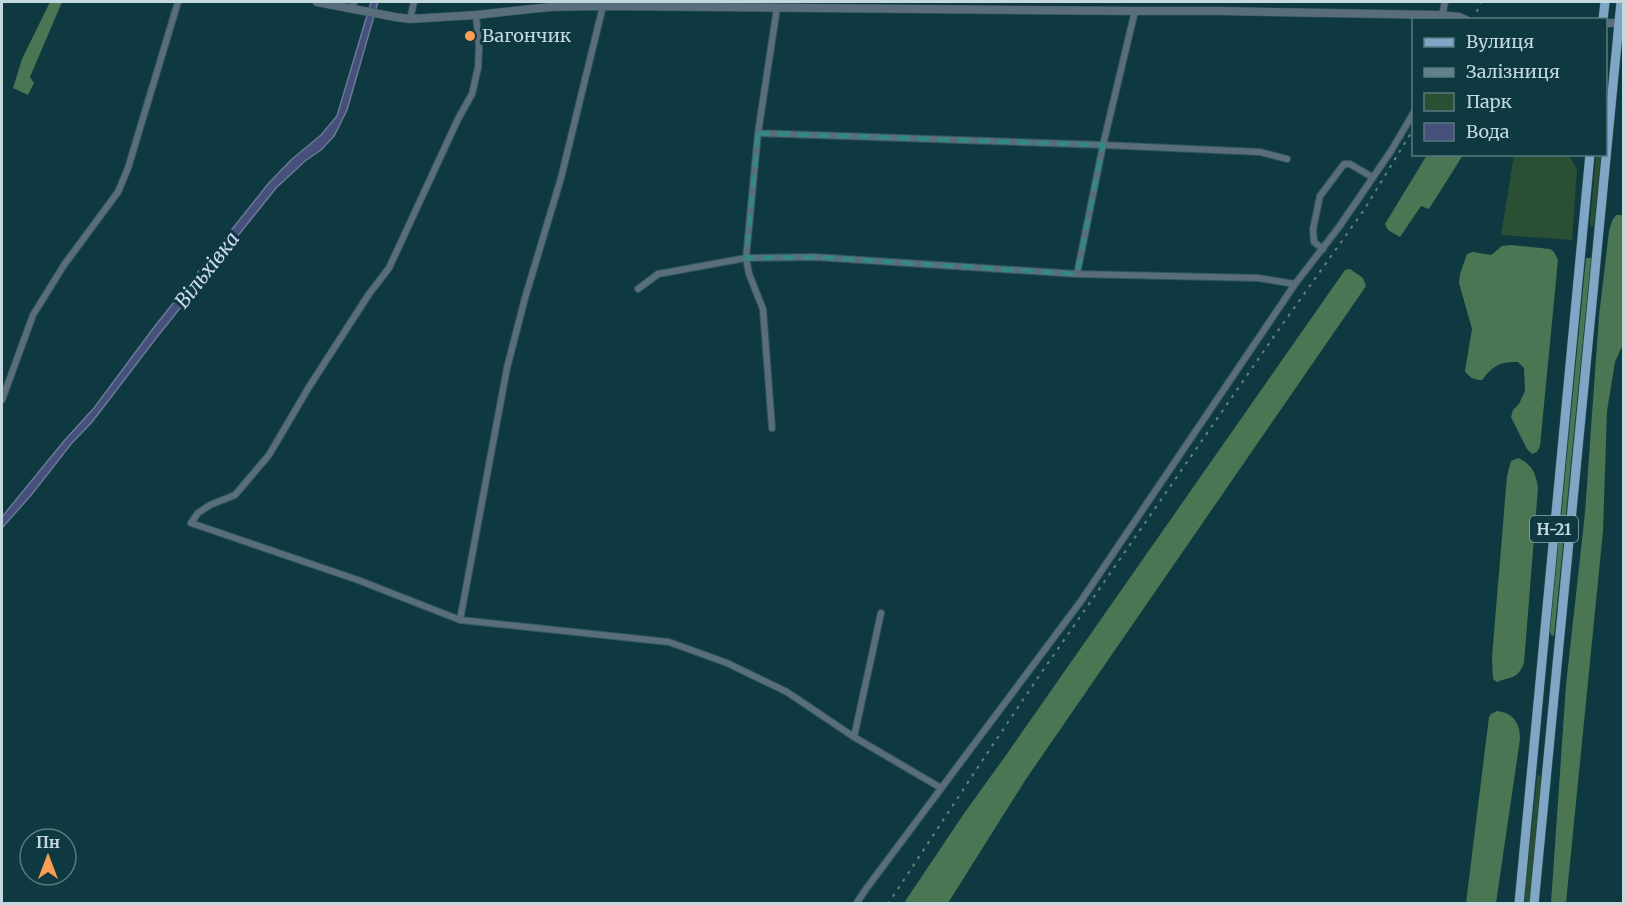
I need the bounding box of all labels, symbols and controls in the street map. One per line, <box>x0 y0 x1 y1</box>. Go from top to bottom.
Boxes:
legend <box>1412 18 1607 156</box>
place label: Вагончик <box>482 24 572 47</box>
marker: Вагончик <box>463 29 477 43</box>
text: Вулиця <box>1466 30 1534 53</box>
text: Залізниця <box>1466 60 1560 83</box>
text: Парк <box>1466 90 1512 113</box>
text: Вода <box>1466 120 1510 143</box>
water label: Вільхівка <box>169 227 244 313</box>
road number: Н-21 <box>1530 516 1578 542</box>
north arrow <box>18 827 78 887</box>
text: Пн <box>36 832 60 852</box>

